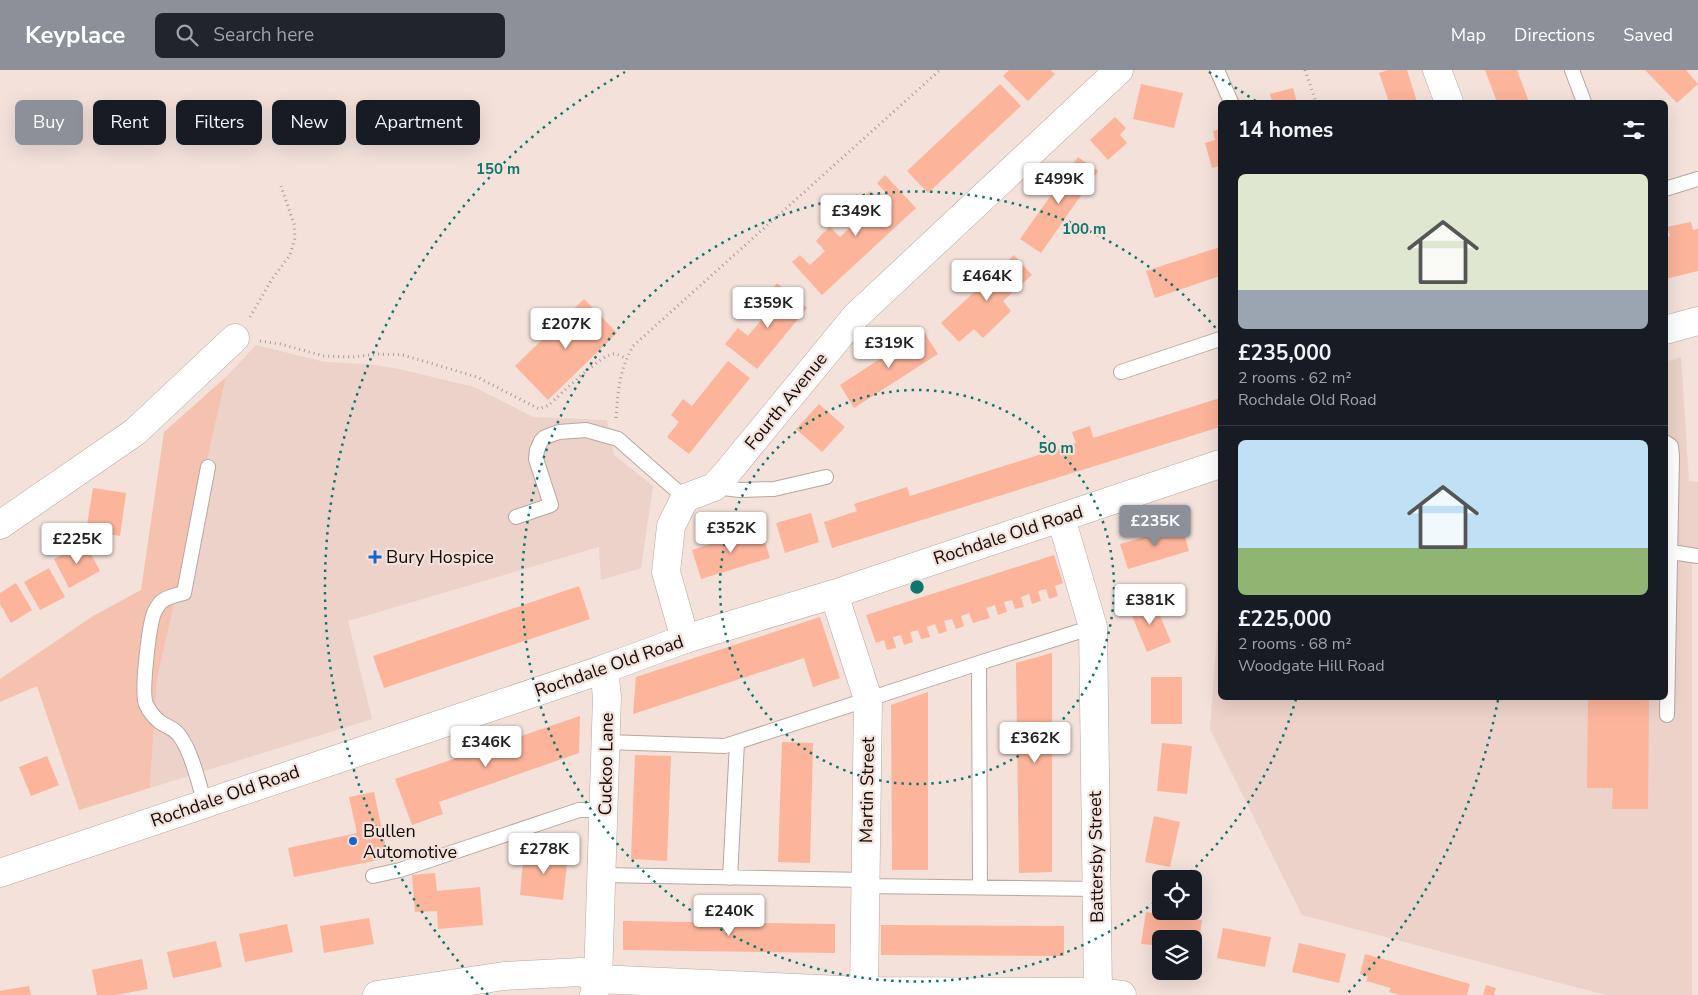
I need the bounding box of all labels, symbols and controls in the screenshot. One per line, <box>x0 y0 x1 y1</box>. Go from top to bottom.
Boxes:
search box <box>155 13 505 58</box>
text: Keyplace <box>25 19 125 51</box>
icon: search <box>173 21 201 49</box>
text: Search here <box>213 22 314 48</box>
text: Map <box>1451 23 1486 47</box>
text: Directions <box>1514 23 1595 47</box>
text: Saved <box>1623 23 1673 47</box>
chip: Buy <box>15 100 83 145</box>
chip: Rent <box>93 100 166 145</box>
chip: Filters <box>176 100 262 145</box>
chip: New <box>272 100 346 145</box>
chip: Apartment <box>356 100 480 145</box>
text: 14 homes <box>1238 116 1333 144</box>
icon: filters <box>1620 116 1648 144</box>
text: 150 m <box>476 159 520 179</box>
pin: £499K <box>1024 162 1094 205</box>
text: £499K <box>1034 168 1084 190</box>
pin: £349K <box>821 194 891 237</box>
text: £349K <box>831 200 881 222</box>
icon: home <box>1398 207 1488 297</box>
text: 100 m <box>1062 219 1106 239</box>
pin: £464K <box>952 260 1022 302</box>
text: £464K <box>962 265 1012 287</box>
pin: £359K <box>733 286 803 329</box>
text: £359K <box>743 292 793 314</box>
pin: £207K <box>531 308 601 350</box>
text: £207K <box>541 313 591 335</box>
pin: £319K <box>854 326 924 369</box>
text: £319K <box>864 332 914 354</box>
text: £235,000 <box>1238 339 1331 367</box>
street label: Fourth Avenue <box>739 347 833 455</box>
text: 2 rooms · 62 m² <box>1238 367 1351 389</box>
text: Rochdale Old Road <box>1238 389 1377 411</box>
text: 50 m <box>1038 438 1074 458</box>
icon: home <box>1398 472 1488 562</box>
street label: Rochdale Old Road <box>930 499 1086 571</box>
pin: £235K <box>1120 504 1190 547</box>
text: £235K <box>1130 510 1180 532</box>
pin: £352K <box>696 512 766 554</box>
text: £352K <box>706 517 756 539</box>
pin: £225K <box>42 522 112 565</box>
text: £225K <box>52 528 102 550</box>
place label: Bury Hospice <box>386 545 494 569</box>
marker: Bury Hospice <box>368 550 382 564</box>
centre of rings <box>908 578 926 596</box>
pin: £381K <box>1115 584 1185 626</box>
text: £381K <box>1125 589 1175 611</box>
text: £225,000 <box>1238 605 1331 633</box>
street label: Rochdale Old Road <box>531 629 687 703</box>
text: 2 rooms · 68 m² <box>1238 633 1351 655</box>
text: Woodgate Hill Road <box>1238 655 1385 677</box>
street label: Cuckoo Lane <box>593 712 619 816</box>
pin: £362K <box>1000 722 1070 764</box>
pin: £346K <box>451 726 521 768</box>
text: £362K <box>1010 727 1060 749</box>
text: £346K <box>461 731 511 753</box>
street label: Martin Street <box>854 736 880 843</box>
street label: Rochdale Old Road <box>147 759 303 833</box>
street label: Battersby Street <box>1083 790 1109 923</box>
place label: Bullen Automotive <box>363 819 457 864</box>
pin: £278K <box>509 832 579 875</box>
marker: Bullen Automotive <box>347 835 359 847</box>
text: £278K <box>519 838 569 860</box>
map controls <box>1152 870 1202 980</box>
button: locate <box>1152 870 1202 920</box>
pin: £240K <box>694 894 764 937</box>
text: £240K <box>704 900 754 922</box>
button: layers <box>1152 930 1202 980</box>

